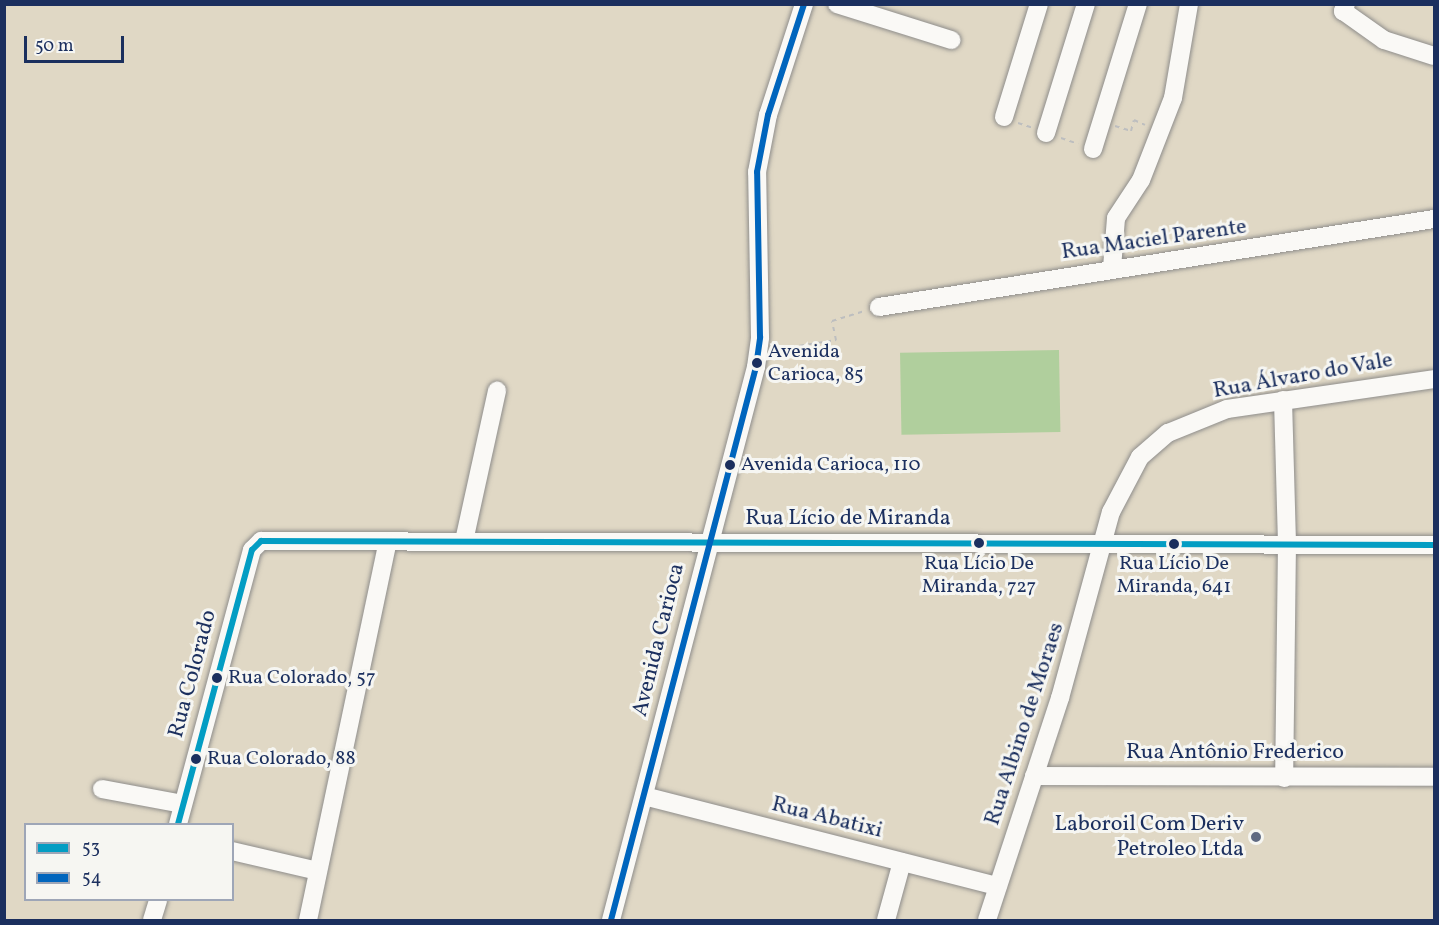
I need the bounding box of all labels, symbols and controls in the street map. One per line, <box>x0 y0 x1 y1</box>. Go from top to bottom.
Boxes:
scale bar <box>27 24 128 62</box>
text: 50 m <box>35 34 74 59</box>
street label: Rua Maciel Parente <box>1060 214 1248 266</box>
place label: Avenida Carioca, 85 <box>768 340 864 387</box>
street label: Rua Álvaro do Vale <box>1211 347 1395 405</box>
marker: Avenida Carioca, 85 <box>751 357 763 369</box>
place label: Avenida Carioca, 110 <box>741 453 921 477</box>
marker: Avenida Carioca, 110 <box>724 459 736 471</box>
street label: Rua Lício de Miranda <box>745 506 951 532</box>
marker: Rua Lício De Miranda, 727 <box>973 537 985 549</box>
marker: Rua Lício De Miranda, 641 <box>1168 538 1180 550</box>
place label: Rua Lício De Miranda, 727 <box>922 552 1036 599</box>
place label: Rua Lício De Miranda, 641 <box>1117 553 1231 600</box>
street label: Avenida Carioca <box>627 561 691 719</box>
street label: Rua Colorado <box>163 607 223 741</box>
street label: Rua Albino de Moraes <box>980 619 1070 829</box>
place label: Rua Colorado, 57 <box>228 666 376 690</box>
marker: Rua Colorado, 57 <box>211 672 223 684</box>
street label: Rua Antônio Frederico <box>1126 740 1344 766</box>
place label: Rua Colorado, 88 <box>207 747 356 771</box>
marker: Rua Colorado, 88 <box>190 753 202 765</box>
street label: Rua Abatixi <box>769 791 885 845</box>
place label: Laboroil Com Deriv Petroleo Ltda <box>1055 811 1244 862</box>
legend <box>24 823 234 901</box>
marker: Laboroil Com Deriv Petroleo Ltda <box>1249 830 1263 844</box>
text: 53 <box>82 836 100 861</box>
text: 54 <box>82 866 101 891</box>

